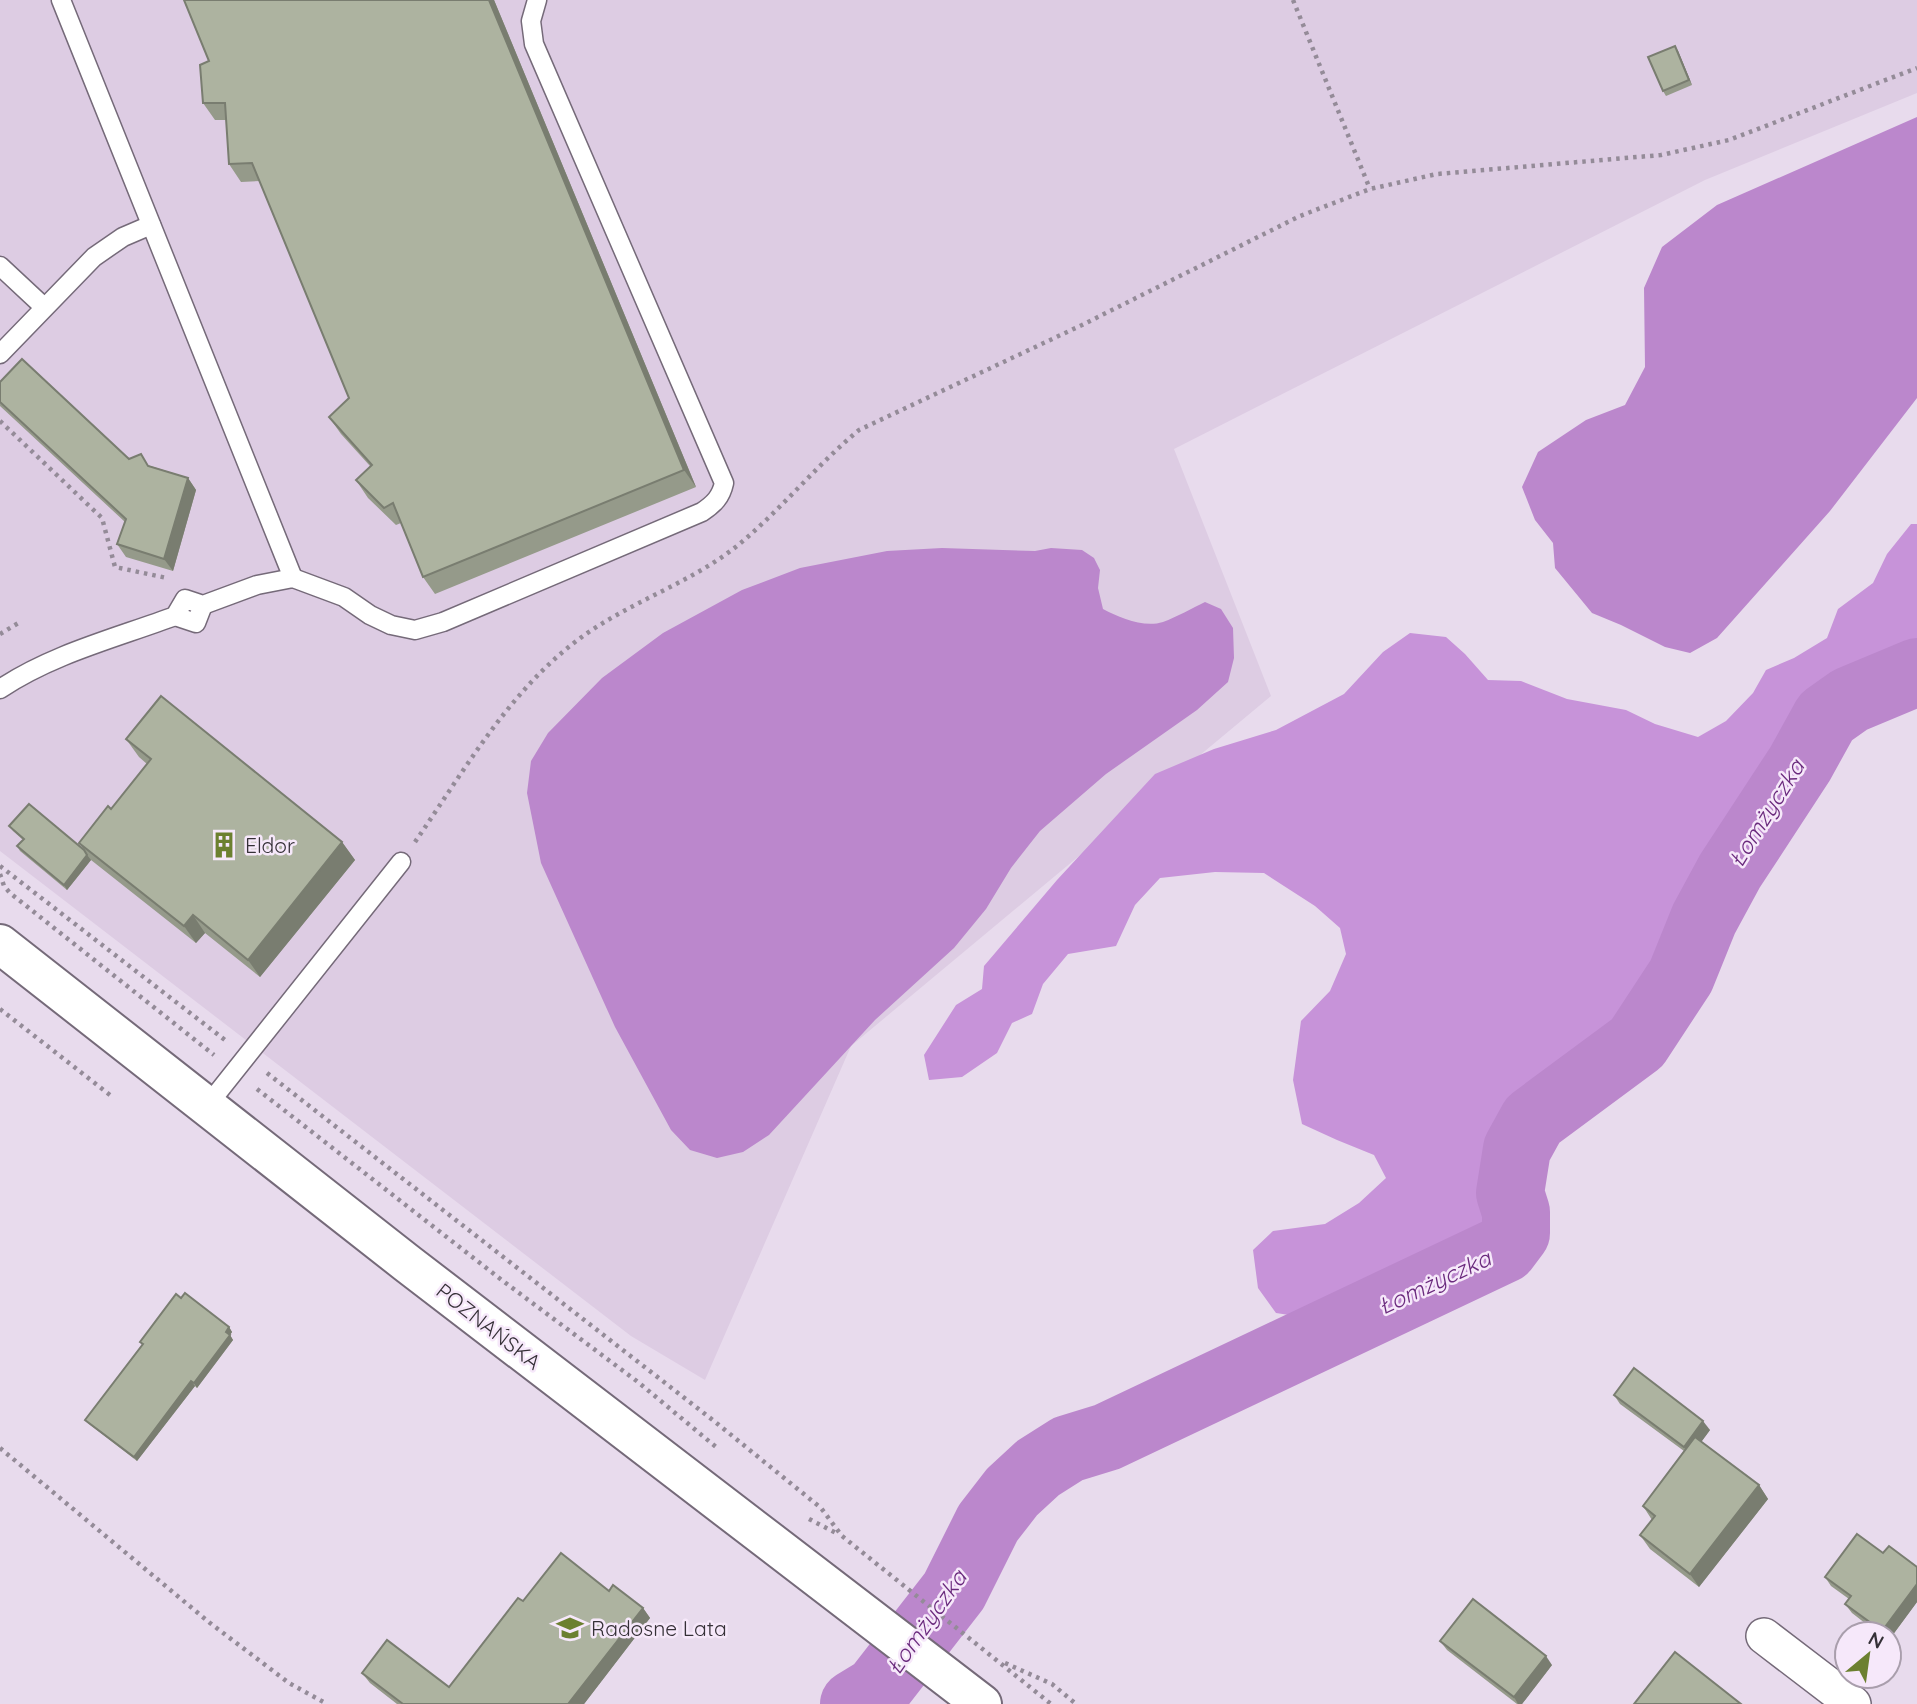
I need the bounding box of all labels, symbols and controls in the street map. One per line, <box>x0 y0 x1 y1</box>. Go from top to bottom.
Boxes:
water label: Łomżyczka <box>1722 753 1811 872</box>
building icon: Eldor <box>209 830 239 860</box>
place label: Eldor <box>245 832 295 858</box>
water label: Łomżyczka <box>1373 1243 1496 1321</box>
street label: POZNAŃSKA <box>432 1277 546 1375</box>
water label: Łomżyczka <box>879 1563 973 1680</box>
school or university icon: Radosne Lata <box>555 1613 585 1643</box>
place label: Radosne Lata <box>591 1615 727 1641</box>
north arrow <box>1833 1620 1903 1690</box>
text: N <box>1864 1626 1888 1654</box>

